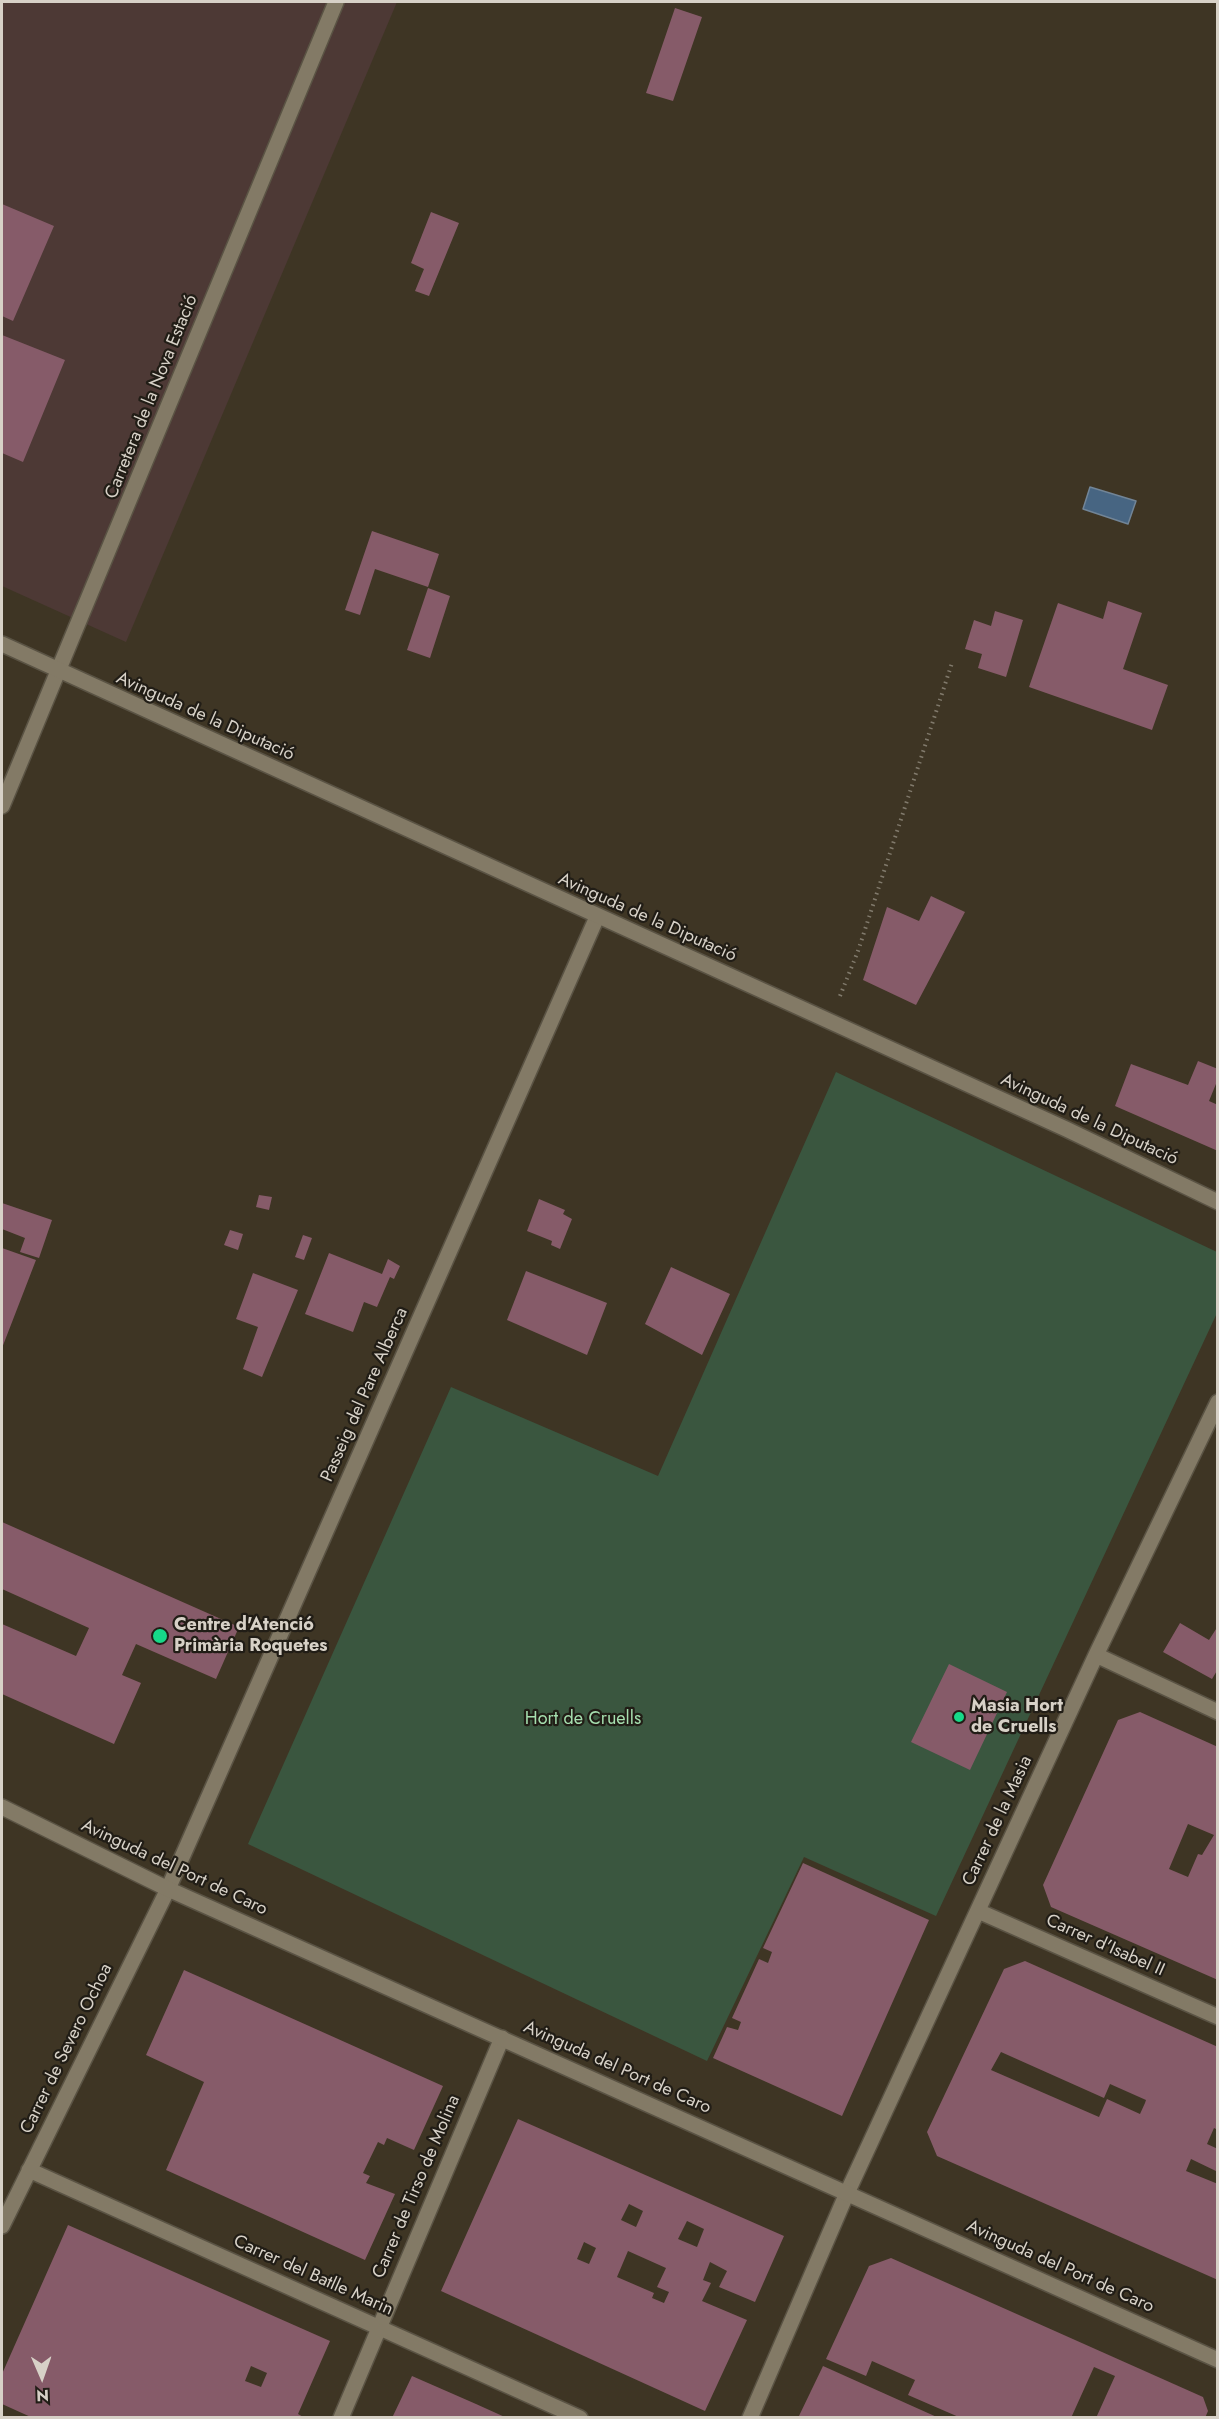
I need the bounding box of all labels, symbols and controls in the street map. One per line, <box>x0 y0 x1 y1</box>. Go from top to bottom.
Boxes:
street label: Carretera de la Nova Estació <box>101 292 203 502</box>
street label: Avinguda de la Diputació <box>112 668 298 766</box>
street label: Avinguda de la Diputació <box>554 869 740 967</box>
street label: Avinguda de la Diputació <box>997 1069 1181 1171</box>
street label: Passeig del Pare Alberca <box>317 1305 413 1485</box>
place label: Centre d'Atenció Primària Roquetes <box>174 1615 328 1658</box>
marker: Centre d'Atenció Primària Roquetes <box>151 1627 169 1645</box>
place label: Masia Hort de Cruells <box>971 1696 1063 1738</box>
park label: Hort de Cruells <box>525 1709 641 1731</box>
marker: Masia Hort de Cruells <box>952 1710 966 1724</box>
street label: Carrer de la Masia <box>958 1753 1038 1889</box>
street label: Avinguda del Port de Caro <box>78 1815 270 1921</box>
street label: Carrer d'Isabel II <box>1042 1910 1168 1982</box>
street label: Carrer de Severo Ochoa <box>16 1960 118 2138</box>
street label: Avinguda del Port de Caro <box>520 2017 714 2119</box>
street label: Carrer de Tirso de Molina <box>369 2092 465 2282</box>
street label: Avinguda del Port de Caro <box>963 2216 1157 2318</box>
street label: Carrer del Batlle Marin <box>230 2231 396 2321</box>
north arrow <box>12 2347 72 2407</box>
text: N <box>36 2384 49 2407</box>

